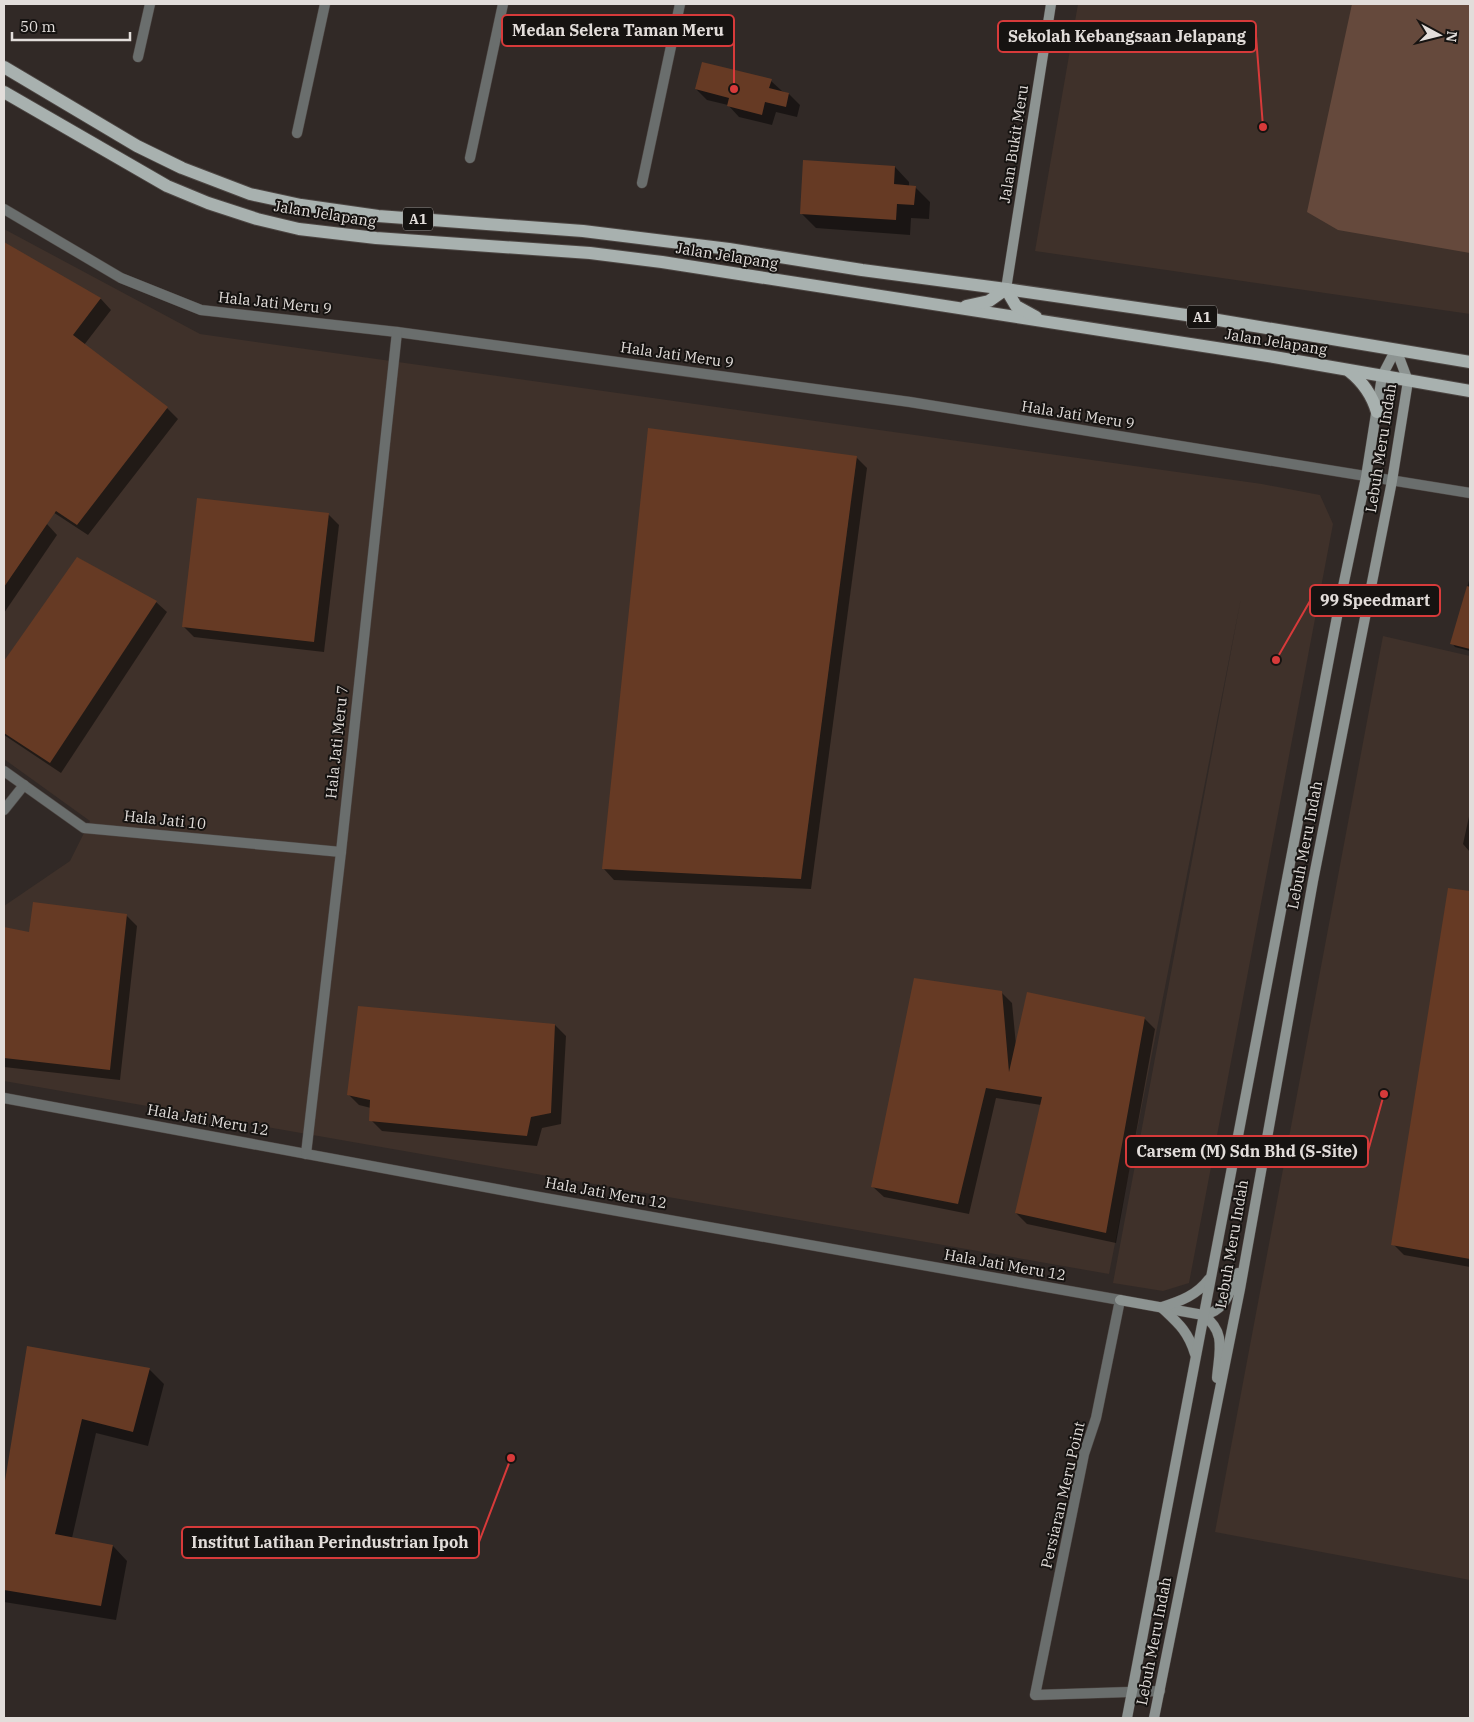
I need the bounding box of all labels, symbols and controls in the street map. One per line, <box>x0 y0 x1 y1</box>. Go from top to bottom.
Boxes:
scale bar <box>12 10 130 42</box>
north arrow <box>1414 10 1464 60</box>
callout: Medan Selera Taman Meru <box>502 15 734 46</box>
text: 50 m <box>20 17 56 36</box>
text: Medan Selera Taman Meru <box>512 20 724 40</box>
callout: Sekolah Kebangsaan Jelapang <box>998 21 1256 52</box>
text: Sekolah Kebangsaan Jelapang <box>1008 26 1247 46</box>
text: N <box>1442 30 1462 43</box>
street label: Jalan Bukit Meru <box>995 83 1032 204</box>
street label: Jalan Jelapang <box>273 196 378 231</box>
road number: A1 <box>403 208 433 230</box>
street label: Jalan Jelapang <box>675 238 780 273</box>
street label: Hala Jati Meru 9 <box>217 287 333 318</box>
road number: A1 <box>1187 306 1217 328</box>
street label: Jalan Jelapang <box>1224 324 1329 359</box>
street label: Hala Jati Meru 9 <box>619 337 735 372</box>
street label: Lebuh Meru Indah <box>1361 382 1400 514</box>
street label: Hala Jati Meru 9 <box>1020 396 1136 433</box>
callout: 99 Speedmart <box>1310 585 1440 616</box>
text: 99 Speedmart <box>1320 590 1430 610</box>
street label: Hala Jati Meru 7 <box>321 684 352 800</box>
street label: Lebuh Meru Indah <box>1283 779 1326 911</box>
street label: Hala Jati 10 <box>123 806 207 833</box>
street label: Hala Jati Meru 12 <box>146 1099 270 1140</box>
callout: Carsem (M) Sdn Bhd (S-Site) <box>1126 1136 1368 1167</box>
text: Carsem (M) Sdn Bhd (S-Site) <box>1136 1141 1358 1161</box>
street label: Hala Jati Meru 12 <box>544 1172 668 1213</box>
street label: Lebuh Meru Indah <box>1211 1178 1252 1310</box>
street label: Hala Jati Meru 12 <box>943 1244 1067 1285</box>
street label: Persiaran Meru Point <box>1036 1420 1089 1570</box>
callout: Institut Latihan Perindustrian Ipoh <box>182 1527 479 1558</box>
text: Institut Latihan Perindustrian Ipoh <box>191 1532 469 1552</box>
street label: Lebuh Meru Indah <box>1132 1575 1175 1707</box>

